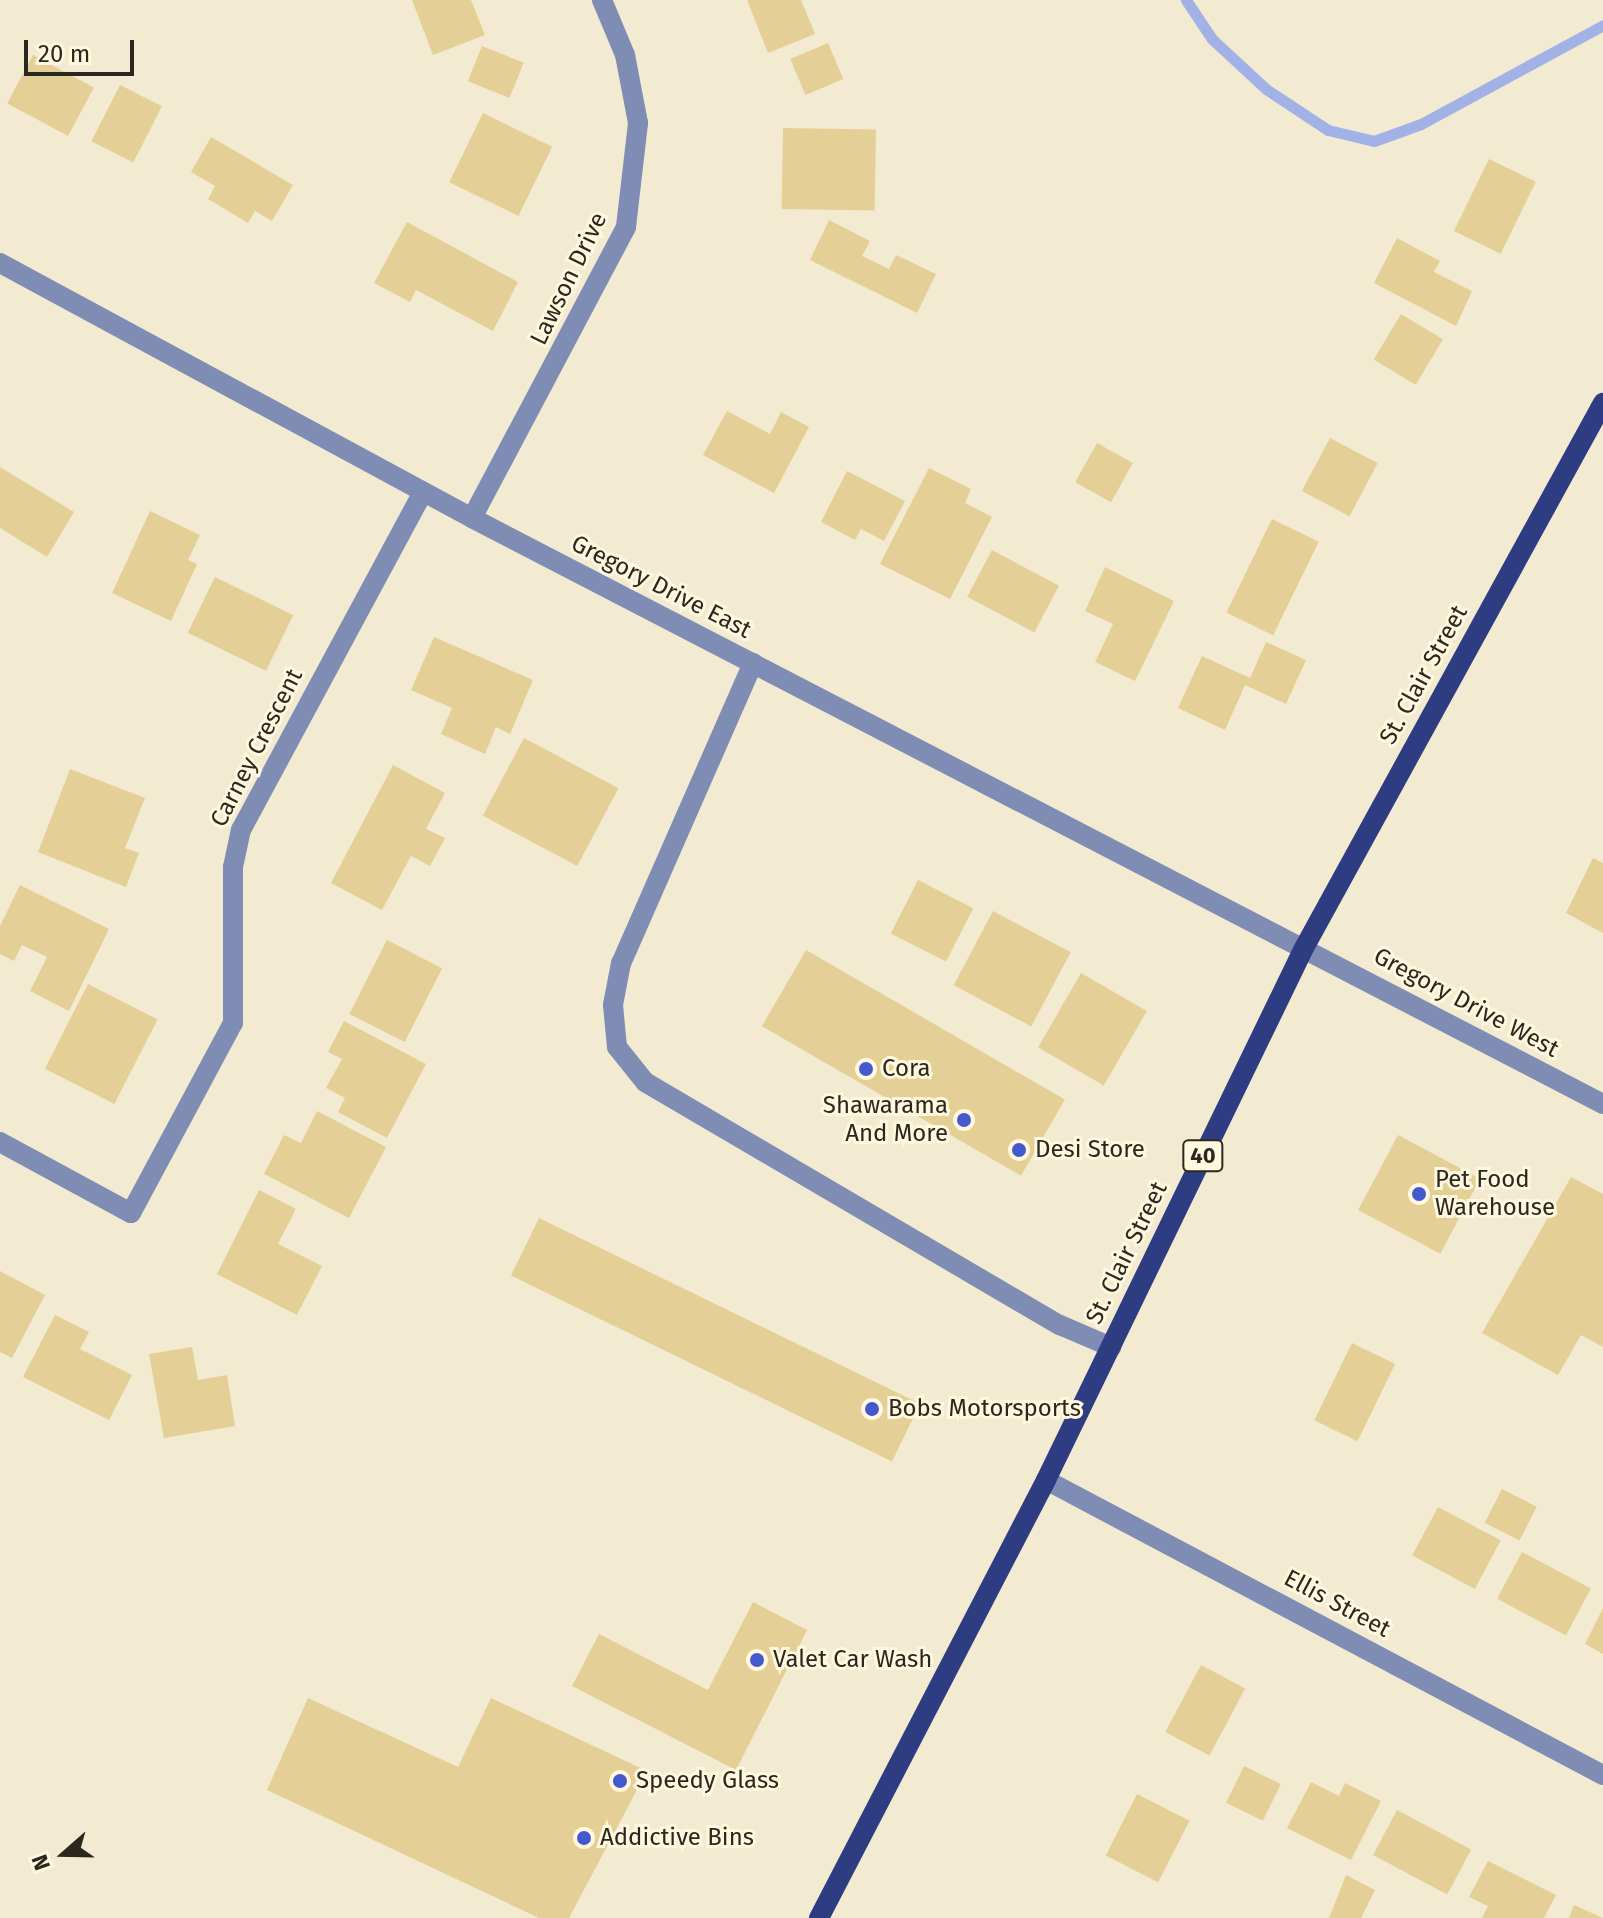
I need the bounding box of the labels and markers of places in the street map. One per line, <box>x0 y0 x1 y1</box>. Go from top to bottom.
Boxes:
place label: Cora <box>882 1055 930 1083</box>
marker: Cora <box>857 1060 875 1078</box>
place label: Shawarama And More <box>823 1092 948 1148</box>
marker: Shawarama And More <box>955 1111 973 1129</box>
place label: Desi Store <box>1035 1136 1145 1164</box>
marker: Desi Store <box>1010 1141 1028 1159</box>
place label: Pet Food Warehouse <box>1435 1166 1555 1222</box>
marker: Pet Food Warehouse <box>1410 1185 1428 1203</box>
place label: Bobs Motorsports <box>888 1395 1081 1423</box>
marker: Bobs Motorsports <box>863 1400 881 1418</box>
place label: Valet Car Wash <box>773 1646 932 1674</box>
marker: Valet Car Wash <box>748 1651 766 1669</box>
place label: Speedy Glass <box>636 1767 779 1795</box>
marker: Speedy Glass <box>611 1772 629 1790</box>
place label: Addictive Bins <box>600 1824 754 1852</box>
marker: Addictive Bins <box>575 1829 593 1847</box>

